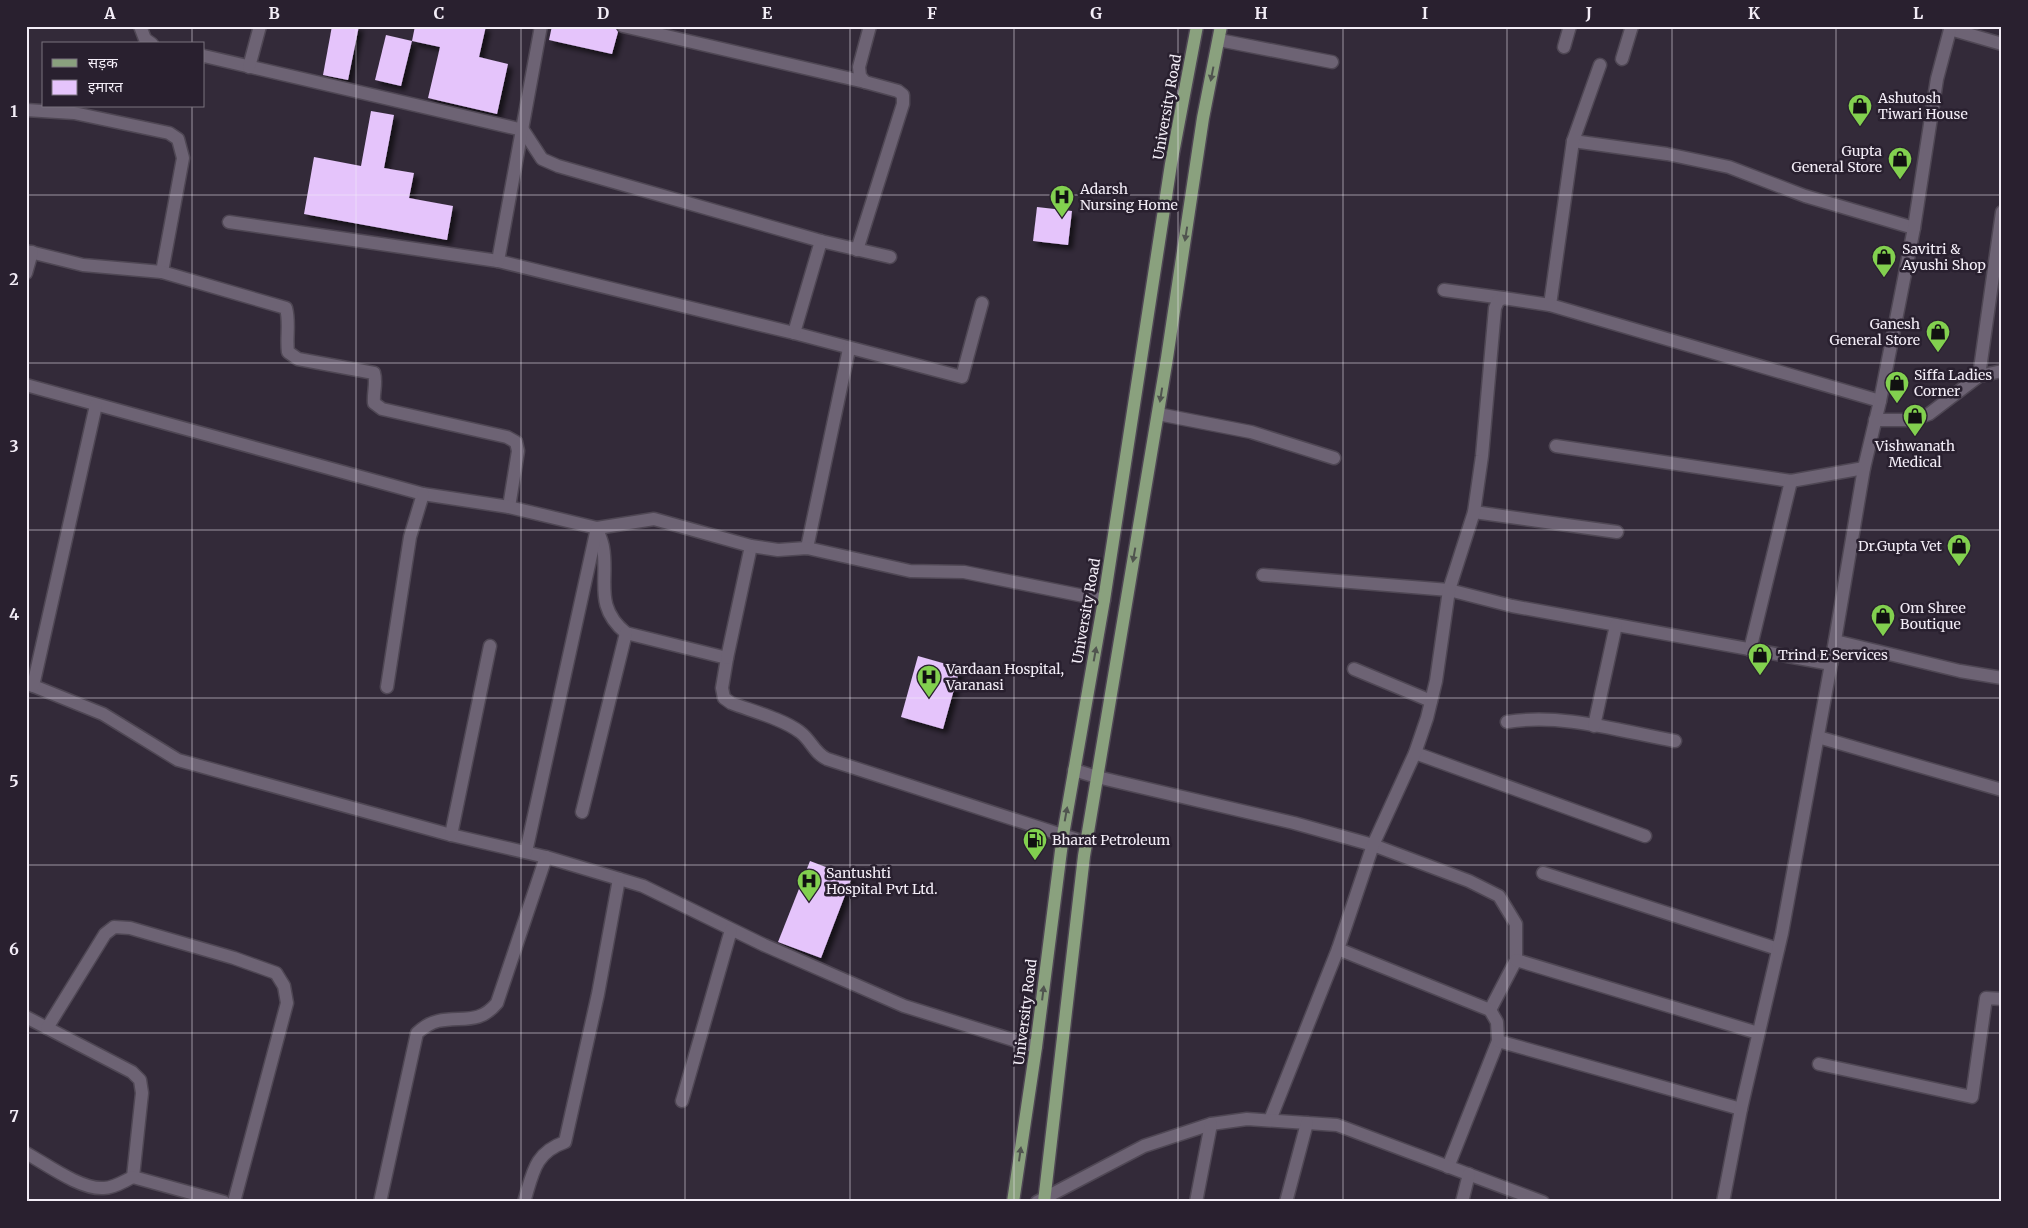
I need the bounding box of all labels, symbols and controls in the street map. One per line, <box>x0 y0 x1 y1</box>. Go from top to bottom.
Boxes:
text: A <box>103 3 116 23</box>
text: B <box>268 3 280 23</box>
text: C <box>434 3 444 23</box>
text: D <box>597 3 609 23</box>
text: E <box>762 3 773 23</box>
text: F <box>927 3 937 23</box>
text: G <box>1090 3 1102 23</box>
text: H <box>1254 3 1268 23</box>
text: I <box>1422 3 1428 23</box>
text: J <box>1585 3 1592 23</box>
text: K <box>1748 3 1760 23</box>
text: L <box>1913 3 1923 23</box>
legend <box>42 42 205 108</box>
street label: University Road <box>1149 52 1185 161</box>
text: सड़क <box>88 53 118 72</box>
one-way arrow <box>1208 67 1216 82</box>
text: इमारत <box>88 77 123 96</box>
place label: Ashutosh Tiwari House <box>1877 89 1968 123</box>
shop icon: Ashutosh Tiwari House <box>1847 93 1873 127</box>
text: 1 <box>10 101 18 121</box>
place label: Gupta General Store <box>1791 142 1882 176</box>
shop icon: Gupta General Store <box>1887 146 1913 180</box>
place label: Adarsh Nursing Home <box>1079 180 1178 214</box>
hospital icon: Adarsh Nursing Home <box>1049 184 1075 218</box>
one-way arrow <box>1181 227 1189 243</box>
place label: Savitri & Ayushi Shop <box>1901 240 1986 274</box>
shop icon: Savitri & Ayushi Shop <box>1871 244 1897 278</box>
text: 2 <box>9 269 19 289</box>
place label: Ganesh General Store <box>1829 315 1920 349</box>
shop icon: Ganesh General Store <box>1925 319 1951 353</box>
place label: Siffa Ladies Corner <box>1914 366 1992 400</box>
shop icon: Siffa Ladies Corner <box>1884 370 1910 404</box>
one-way arrow <box>1157 387 1165 403</box>
shop icon: Vishwanath Medical <box>1902 403 1928 437</box>
text: 3 <box>9 436 19 456</box>
place label: Vishwanath Medical <box>1874 437 1955 471</box>
shop icon: Dr.Gupta Vet <box>1946 533 1972 567</box>
place label: Dr.Gupta Vet <box>1858 537 1943 555</box>
one-way arrow <box>1130 548 1138 564</box>
street label: University Road <box>1068 556 1104 665</box>
place label: Om Shree Boutique <box>1900 599 1966 633</box>
shop icon: Om Shree Boutique <box>1870 603 1896 637</box>
text: 4 <box>9 604 19 624</box>
shop icon: Trind E Services <box>1747 642 1773 676</box>
one-way arrow <box>1091 646 1099 662</box>
place label: Trind E Services <box>1778 646 1888 664</box>
place label: Vardaan Hospital, Varanasi <box>945 660 1064 694</box>
hospital icon: Vardaan Hospital, Varanasi <box>916 664 942 698</box>
text: 5 <box>9 771 19 791</box>
one-way arrow <box>1063 806 1071 822</box>
fuel station icon: Bharat Petroleum <box>1022 827 1048 861</box>
place label: Bharat Petroleum <box>1052 831 1170 849</box>
place label: Santushti Hospital Pvt Ltd. <box>826 864 938 898</box>
hospital icon: Santushti Hospital Pvt Ltd. <box>796 868 822 902</box>
text: 6 <box>9 939 19 959</box>
street label: University Road <box>1010 957 1041 1066</box>
one-way arrow <box>1039 984 1047 1000</box>
text: 7 <box>9 1106 19 1126</box>
one-way arrow <box>1017 1145 1025 1161</box>

